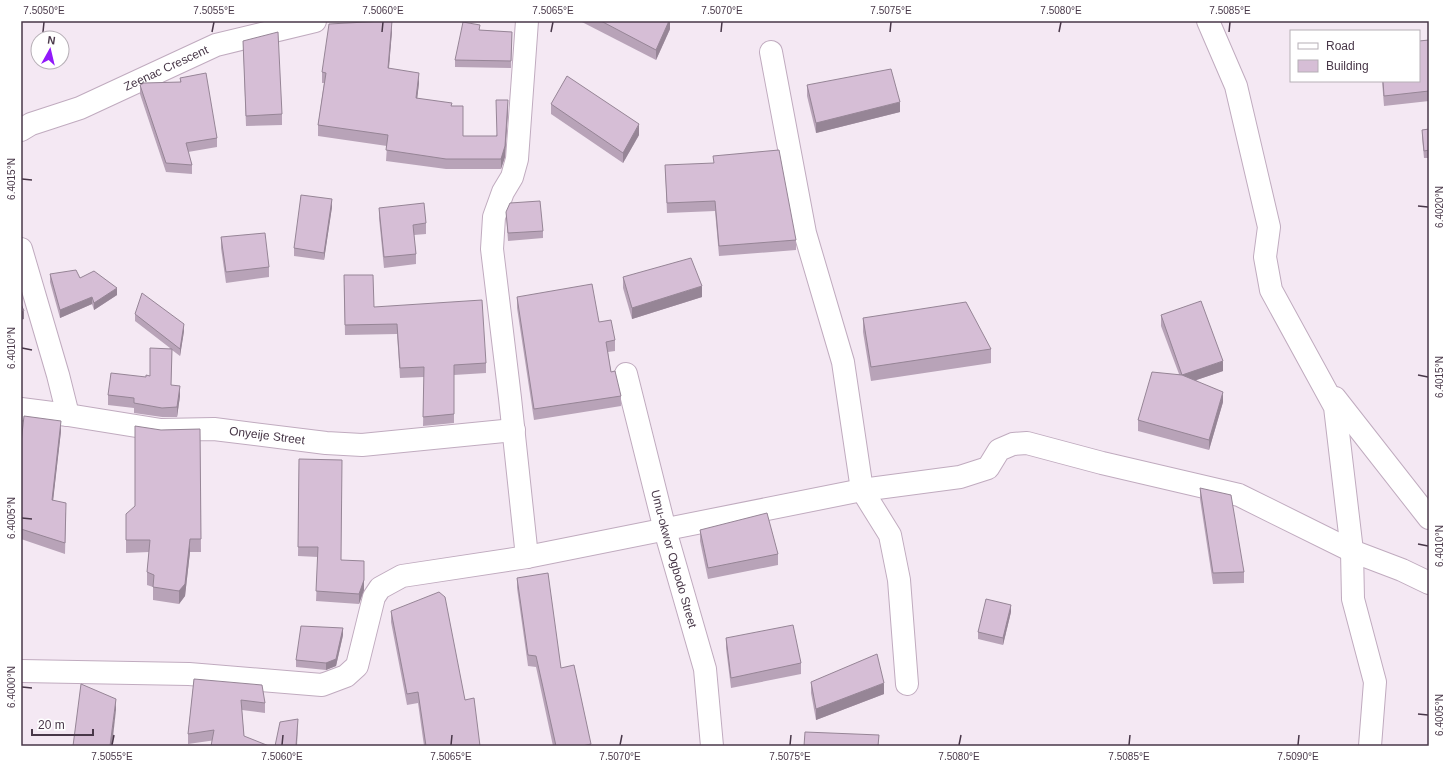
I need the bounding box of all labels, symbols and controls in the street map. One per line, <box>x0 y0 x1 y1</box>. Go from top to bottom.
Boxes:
text: 7.5050°E <box>23 5 65 16</box>
text: 7.5055°E <box>193 5 235 16</box>
text: 7.5060°E <box>362 5 404 16</box>
text: 7.5065°E <box>532 5 574 16</box>
text: 7.5070°E <box>701 5 743 16</box>
text: 7.5075°E <box>870 5 912 16</box>
text: 7.5080°E <box>1040 5 1082 16</box>
text: 7.5085°E <box>1209 5 1251 16</box>
north arrow <box>30 30 70 70</box>
legend <box>1290 30 1420 82</box>
text: N <box>47 34 56 47</box>
text: Road <box>1326 39 1355 53</box>
street label: Zeenac Crescent <box>122 42 211 94</box>
text: Building <box>1326 59 1369 73</box>
text: 6.4015°N <box>6 158 17 200</box>
text: 6.4020°N <box>1434 186 1445 228</box>
text: 6.4010°N <box>6 327 17 369</box>
text: 6.4015°N <box>1434 356 1445 398</box>
street label: Onyeije Street <box>228 424 306 447</box>
street label: Umu-okwor Ogbodo Street <box>648 488 700 630</box>
text: 6.4005°N <box>6 497 17 539</box>
text: 6.4010°N <box>1434 525 1445 567</box>
text: 6.4000°N <box>6 666 17 708</box>
text: 6.4005°N <box>1434 694 1445 736</box>
scale bar <box>32 711 93 737</box>
text: 20 m <box>38 718 65 732</box>
text: 7.5055°E <box>91 751 133 762</box>
text: 7.5060°E <box>261 751 303 762</box>
text: 7.5065°E <box>430 751 472 762</box>
text: 7.5070°E <box>599 751 641 762</box>
text: 7.5075°E <box>769 751 811 762</box>
text: 7.5080°E <box>938 751 980 762</box>
text: 7.5085°E <box>1108 751 1150 762</box>
text: 7.5090°E <box>1277 751 1319 762</box>

